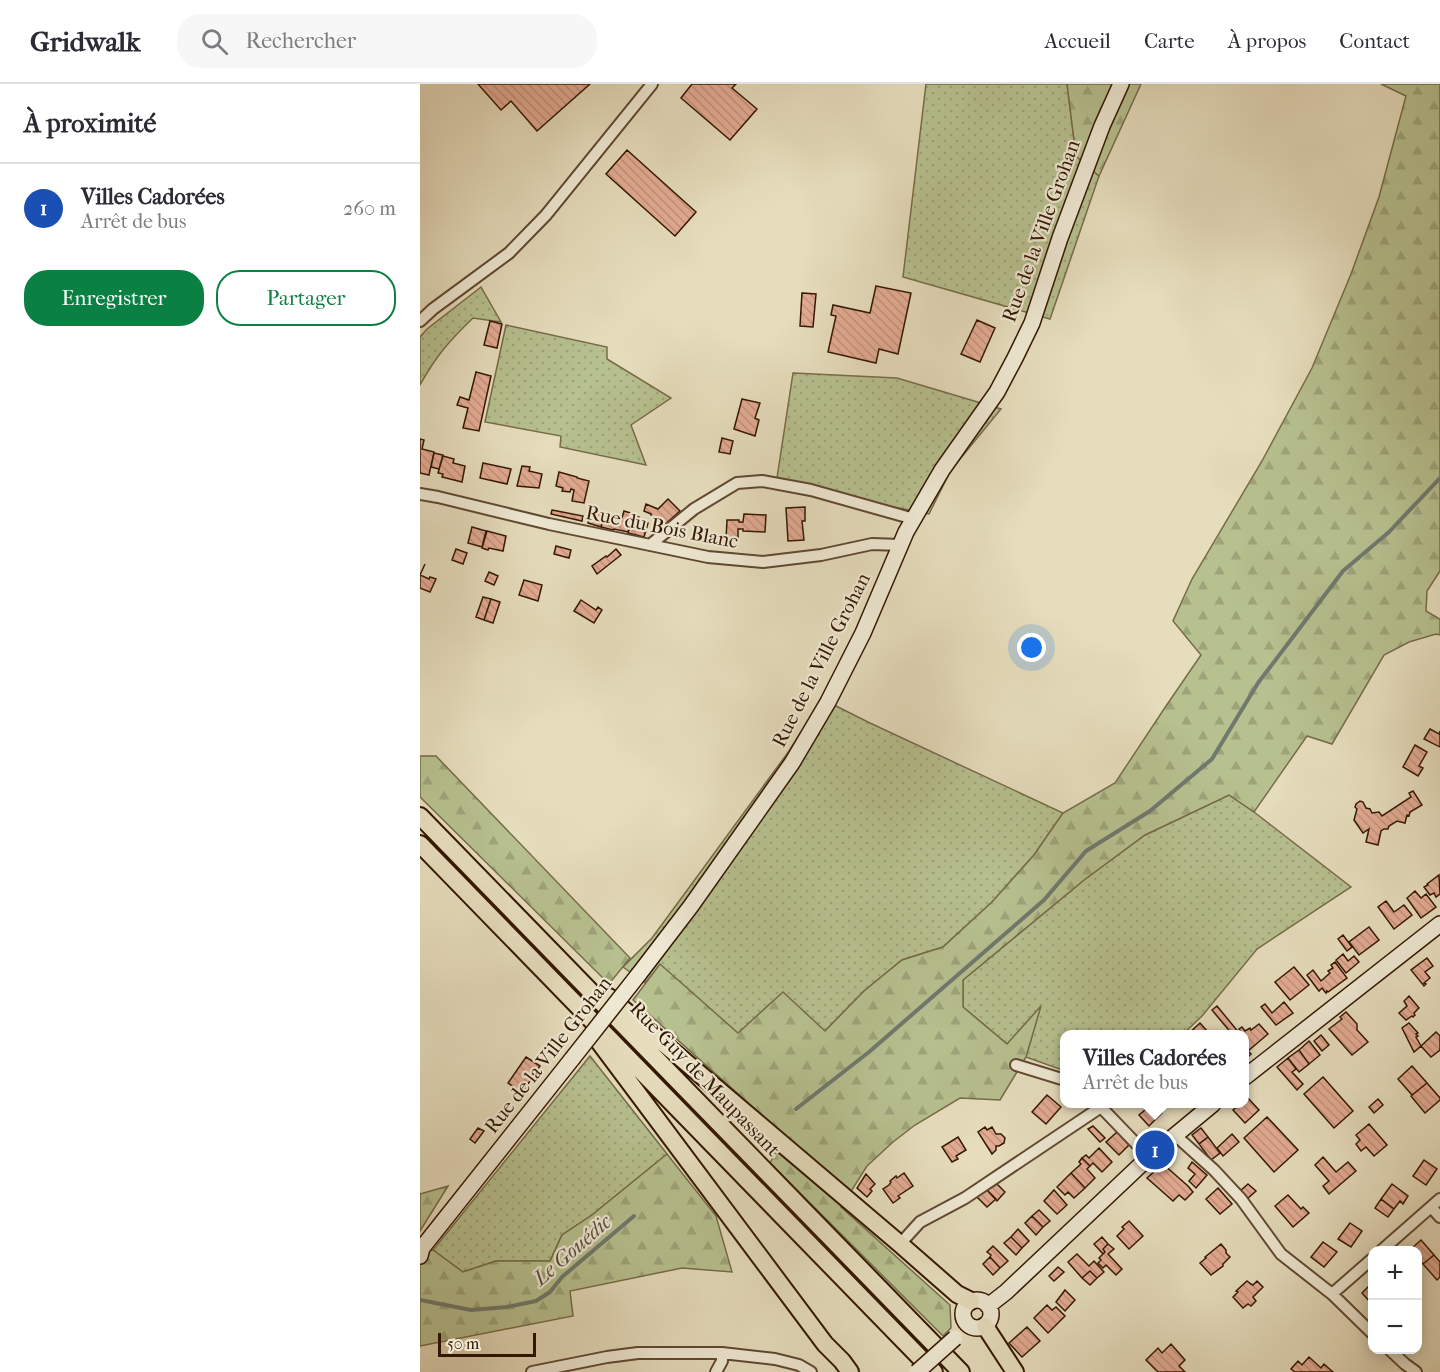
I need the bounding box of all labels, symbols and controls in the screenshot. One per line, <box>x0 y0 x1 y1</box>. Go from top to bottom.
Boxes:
search box <box>177 14 597 68</box>
text: Gridwalk <box>30 25 141 58</box>
icon: search <box>198 25 231 58</box>
text: Rechercher <box>246 28 356 54</box>
text: Accueil <box>1045 29 1111 53</box>
text: Carte <box>1144 29 1195 53</box>
text: À propos <box>1228 29 1306 53</box>
text: Contact <box>1339 29 1410 53</box>
text: À proximité <box>24 108 156 139</box>
street label: Rue de la Ville Grohan <box>997 136 1085 325</box>
text: Villes Cadorées <box>81 184 225 210</box>
text: 1 <box>40 197 47 220</box>
text: 260 m <box>343 197 396 220</box>
text: Arrêt de bus <box>81 210 186 233</box>
button: Enregistrer <box>24 270 204 326</box>
button: Partager <box>216 270 396 326</box>
street label: Rue du Bois Blanc <box>584 501 740 553</box>
street label: Rue de la Ville Grohan <box>767 569 875 751</box>
your location <box>1017 633 1046 662</box>
street label: Rue de la Ville Grohan <box>480 972 617 1138</box>
street label: Rue Guy de Maupassant <box>625 997 785 1161</box>
popup <box>1060 1030 1249 1108</box>
text: Villes Cadorées <box>1083 1045 1226 1071</box>
text: Arrêt de bus <box>1083 1071 1188 1094</box>
pin: 1 <box>1136 1128 1174 1172</box>
water label: Le Gouédic <box>527 1209 617 1292</box>
map controls <box>1368 1246 1422 1354</box>
button: + <box>1368 1246 1422 1300</box>
button: − <box>1368 1300 1422 1354</box>
scale bar <box>438 1330 536 1358</box>
text: 50 m <box>447 1334 479 1353</box>

